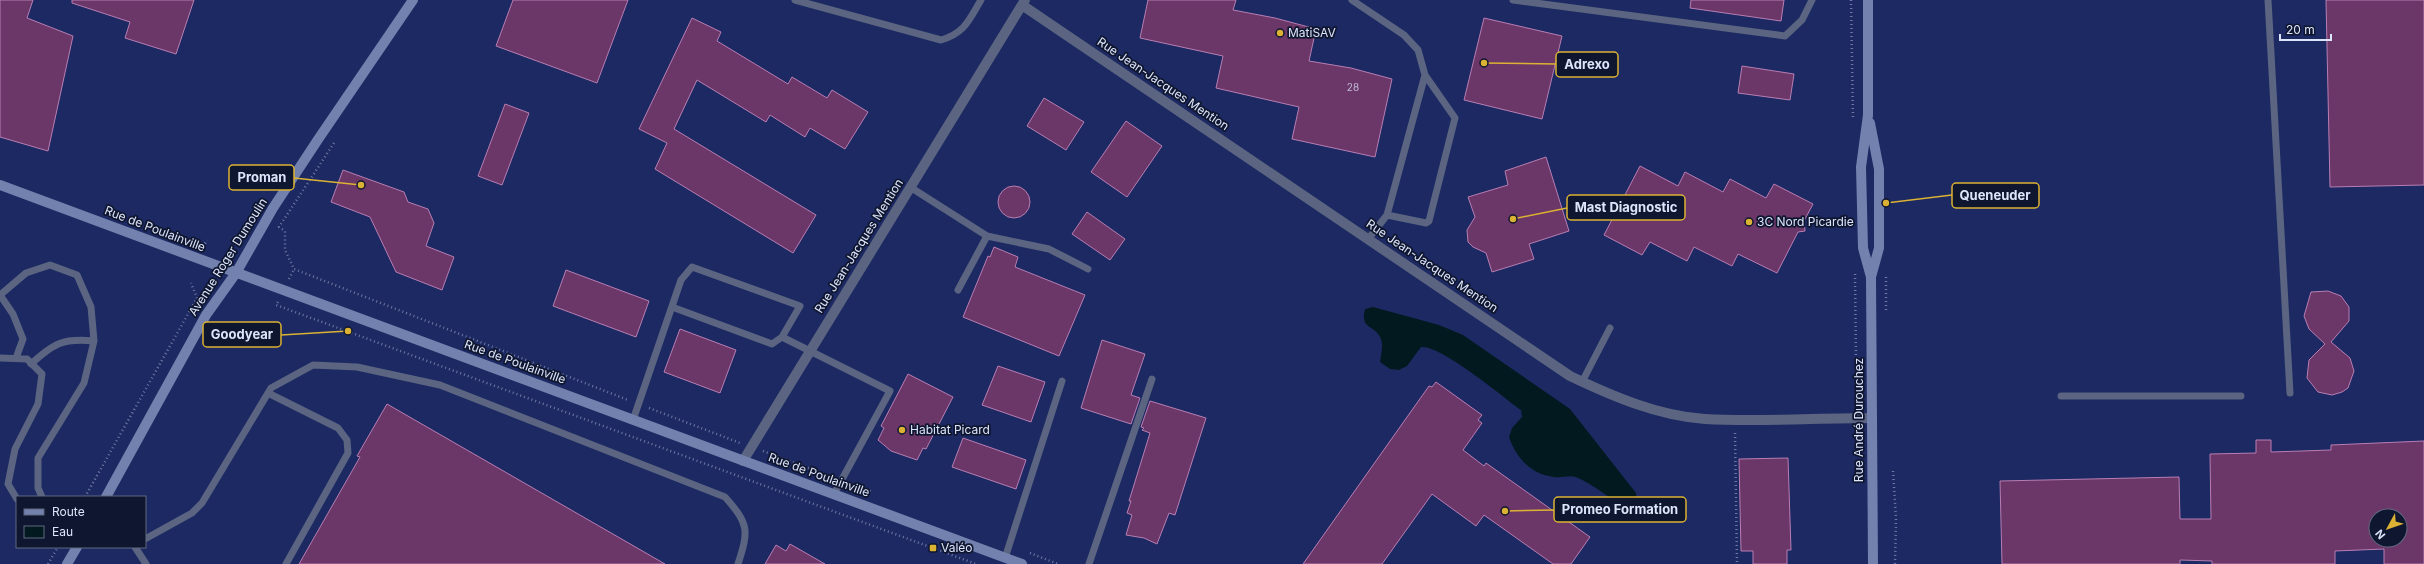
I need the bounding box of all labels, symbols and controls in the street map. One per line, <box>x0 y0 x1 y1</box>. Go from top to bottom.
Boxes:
scale bar <box>2280 16 2331 42</box>
text: 20 m <box>2286 22 2315 37</box>
place label: MatiSAV <box>1288 25 1336 40</box>
marker: MatiSAV <box>1275 28 1285 38</box>
street label: Rue Jean-Jacques Mention <box>1095 34 1232 133</box>
callout: Adrexo <box>1556 52 1618 77</box>
text: Adrexo <box>1564 56 1610 72</box>
house number: 28 <box>1347 81 1359 93</box>
callout: Proman <box>229 165 294 190</box>
text: Proman <box>238 169 286 185</box>
street label: Rue Jean-Jacques Mention <box>811 176 906 316</box>
callout: Queneuder <box>1952 183 2039 208</box>
text: Queneuder <box>1959 187 2031 203</box>
street label: Avenue Roger Dumoulin <box>185 195 270 318</box>
callout: Mast Diagnostic <box>1567 195 1685 220</box>
text: Mast Diagnostic <box>1575 199 1678 215</box>
street label: Rue de Poulainville <box>103 202 208 255</box>
place label: 3C Nord Picardie <box>1757 214 1854 229</box>
street label: Rue Jean-Jacques Mention <box>1364 216 1501 315</box>
marker: 3C Nord Picardie <box>1744 217 1754 227</box>
callout: Goodyear <box>203 322 281 347</box>
text: Goodyear <box>211 326 274 342</box>
street label: Rue de Poulainville <box>462 336 568 387</box>
street label: Rue André Durouchez <box>1851 358 1866 482</box>
place label: Habitat Picard <box>910 422 990 437</box>
marker: Habitat Picard <box>897 425 907 435</box>
street label: Rue de Poulainville <box>766 449 872 500</box>
legend <box>16 496 146 548</box>
callout: Promeo Formation <box>1554 497 1686 522</box>
text: Promeo Formation <box>1562 501 1678 517</box>
text: Route <box>52 504 85 519</box>
north arrow <box>2368 508 2408 548</box>
text: Eau <box>52 524 73 539</box>
text: N <box>2372 527 2388 542</box>
place label: Valéo <box>941 540 973 555</box>
marker: Valéo <box>928 543 938 553</box>

